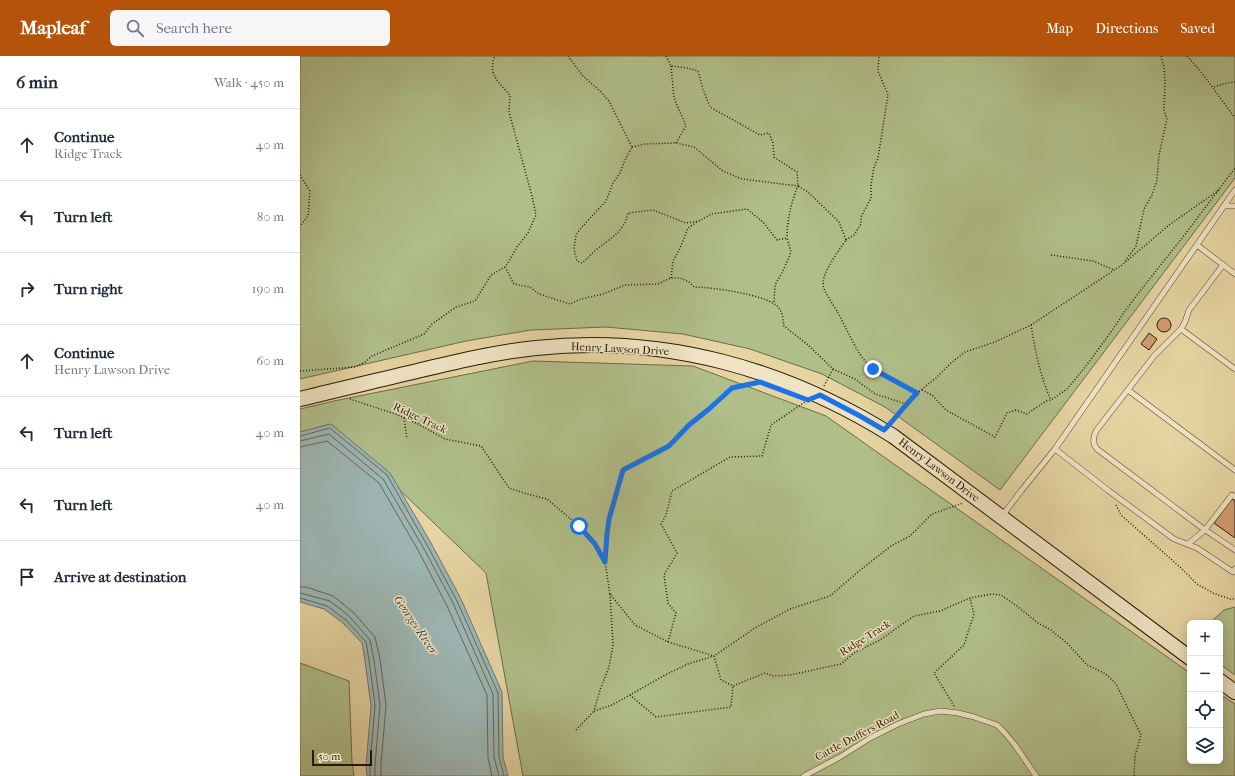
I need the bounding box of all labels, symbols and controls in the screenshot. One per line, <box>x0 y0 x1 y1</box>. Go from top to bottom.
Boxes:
search box <box>110 10 390 46</box>
text: Mapleaf <box>20 17 86 39</box>
icon: search <box>124 17 146 39</box>
text: Search here <box>156 19 232 37</box>
text: Map <box>1046 20 1073 37</box>
text: Directions <box>1095 20 1158 37</box>
text: Saved <box>1180 20 1215 37</box>
text: 6 min <box>16 72 58 92</box>
text: Walk · 450 m <box>214 75 284 90</box>
text: Continue <box>54 128 114 146</box>
icon: ahead <box>16 134 38 156</box>
text: 40 m <box>256 137 284 152</box>
text: Ridge Track <box>54 146 122 161</box>
icon: left <box>16 206 38 228</box>
text: Turn left <box>54 208 112 226</box>
text: 80 m <box>257 209 284 224</box>
icon: right <box>16 278 38 300</box>
text: Turn right <box>54 280 123 298</box>
text: 190 m <box>252 281 284 296</box>
street label: Henry Lawson Drive <box>571 340 670 358</box>
text: Continue <box>54 344 114 362</box>
icon: ahead <box>16 350 38 372</box>
text: 60 m <box>256 353 284 368</box>
route end <box>864 360 882 378</box>
text: Henry Lawson Drive <box>54 362 170 377</box>
street label: Ridge Track <box>391 400 449 436</box>
icon: left <box>16 422 38 444</box>
text: Turn left <box>54 424 112 442</box>
text: 40 m <box>256 425 284 440</box>
street label: Henry Lawson Drive <box>896 435 983 505</box>
icon: left <box>16 494 38 516</box>
text: Turn left <box>54 496 112 514</box>
text: 40 m <box>256 497 284 512</box>
route start <box>570 517 588 535</box>
icon: arrive <box>16 566 38 588</box>
text: Arrive at destination <box>54 568 186 586</box>
water label: Georges River <box>391 593 442 659</box>
street label: Ridge Track <box>837 617 893 659</box>
map controls <box>1187 620 1223 764</box>
button: + <box>1187 620 1223 656</box>
button: − <box>1187 656 1223 692</box>
button: locate <box>1187 692 1223 728</box>
street label: Cattle Duffers Road <box>813 708 902 764</box>
button: layers <box>1187 728 1223 764</box>
scale bar <box>312 748 372 767</box>
text: 50 m <box>318 750 340 763</box>

